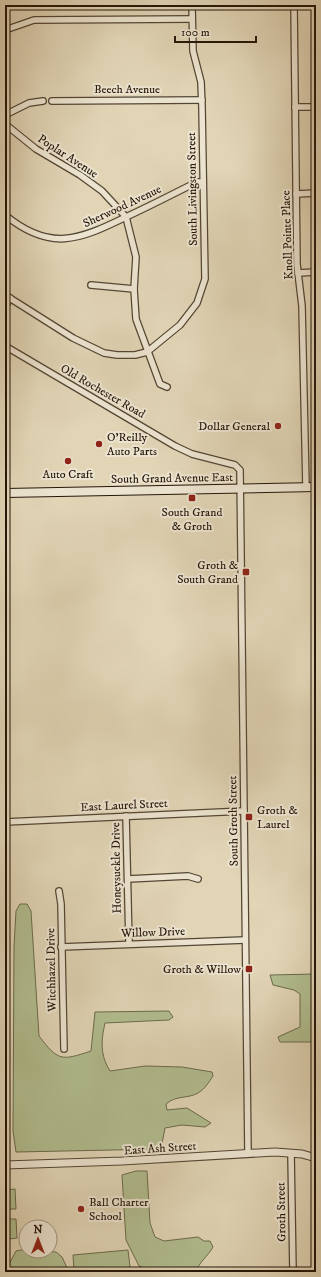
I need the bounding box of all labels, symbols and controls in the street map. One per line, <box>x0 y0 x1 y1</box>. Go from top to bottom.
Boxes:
scale bar <box>175 18 256 44</box>
text: 100 m <box>181 25 210 40</box>
street label: Beech Avenue <box>94 82 160 97</box>
street label: Poplar Avenue <box>35 131 101 181</box>
street label: South Livingston Street <box>184 132 201 246</box>
street label: Sherwood Avenue <box>81 182 164 231</box>
street label: Knoll Pointe Place <box>278 190 297 280</box>
street label: Old Rochester Road <box>58 361 148 422</box>
place label: Dollar General <box>198 419 270 434</box>
marker: Dollar General <box>273 421 283 431</box>
place label: O'Reilly Auto Parts <box>107 430 157 459</box>
marker: O'Reilly Auto Parts <box>94 439 104 449</box>
marker: Auto Craft <box>63 456 73 466</box>
place label: Auto Craft <box>43 467 94 482</box>
street label: South Grand Avenue East <box>111 470 233 487</box>
marker: South Grand & Groth <box>187 493 197 503</box>
place label: South Grand & Groth <box>162 505 222 534</box>
place label: Groth & South Grand <box>177 558 238 587</box>
marker: Groth & South Grand <box>241 567 251 577</box>
street label: South Groth Street <box>225 776 242 866</box>
street label: East Laurel Street <box>80 796 168 815</box>
place label: Groth & Laurel <box>257 803 298 832</box>
marker: Groth & Laurel <box>244 812 254 822</box>
street label: Honeysuckle Drive <box>108 822 125 914</box>
street label: Willow Drive <box>120 924 185 941</box>
street label: Witchhazel Drive <box>43 928 60 1013</box>
place label: Groth & Willow <box>163 962 241 977</box>
marker: Groth & Willow <box>244 964 254 974</box>
street label: East Ash Street <box>123 1138 197 1159</box>
street label: Groth Street <box>273 1182 290 1242</box>
place label: Ball Charter School <box>89 1195 149 1224</box>
marker: Ball Charter School <box>76 1204 86 1214</box>
north arrow <box>18 1219 58 1259</box>
text: N <box>33 1223 43 1237</box>

